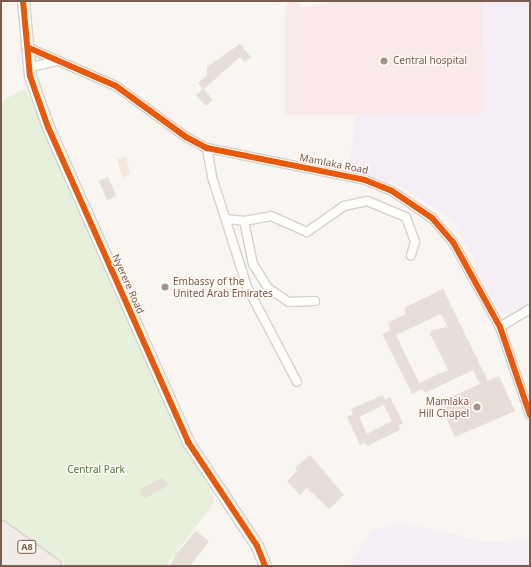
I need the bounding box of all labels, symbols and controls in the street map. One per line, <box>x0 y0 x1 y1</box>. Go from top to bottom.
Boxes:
marker: Central hospital <box>378 55 390 67</box>
place label: Central hospital <box>393 55 467 67</box>
street label: Mamlaka Road <box>299 151 369 177</box>
street label: Nyerere Road <box>109 252 147 316</box>
place label: Embassy of the United Arab Emirates <box>173 275 273 298</box>
marker: Embassy of the United Arab Emirates <box>160 282 170 292</box>
place label: Mamlaka Hill Chapel <box>419 395 469 418</box>
marker: Mamlaka Hill Chapel <box>472 402 482 412</box>
park label: Central Park <box>67 464 125 476</box>
road number: A8 <box>17 540 37 554</box>

